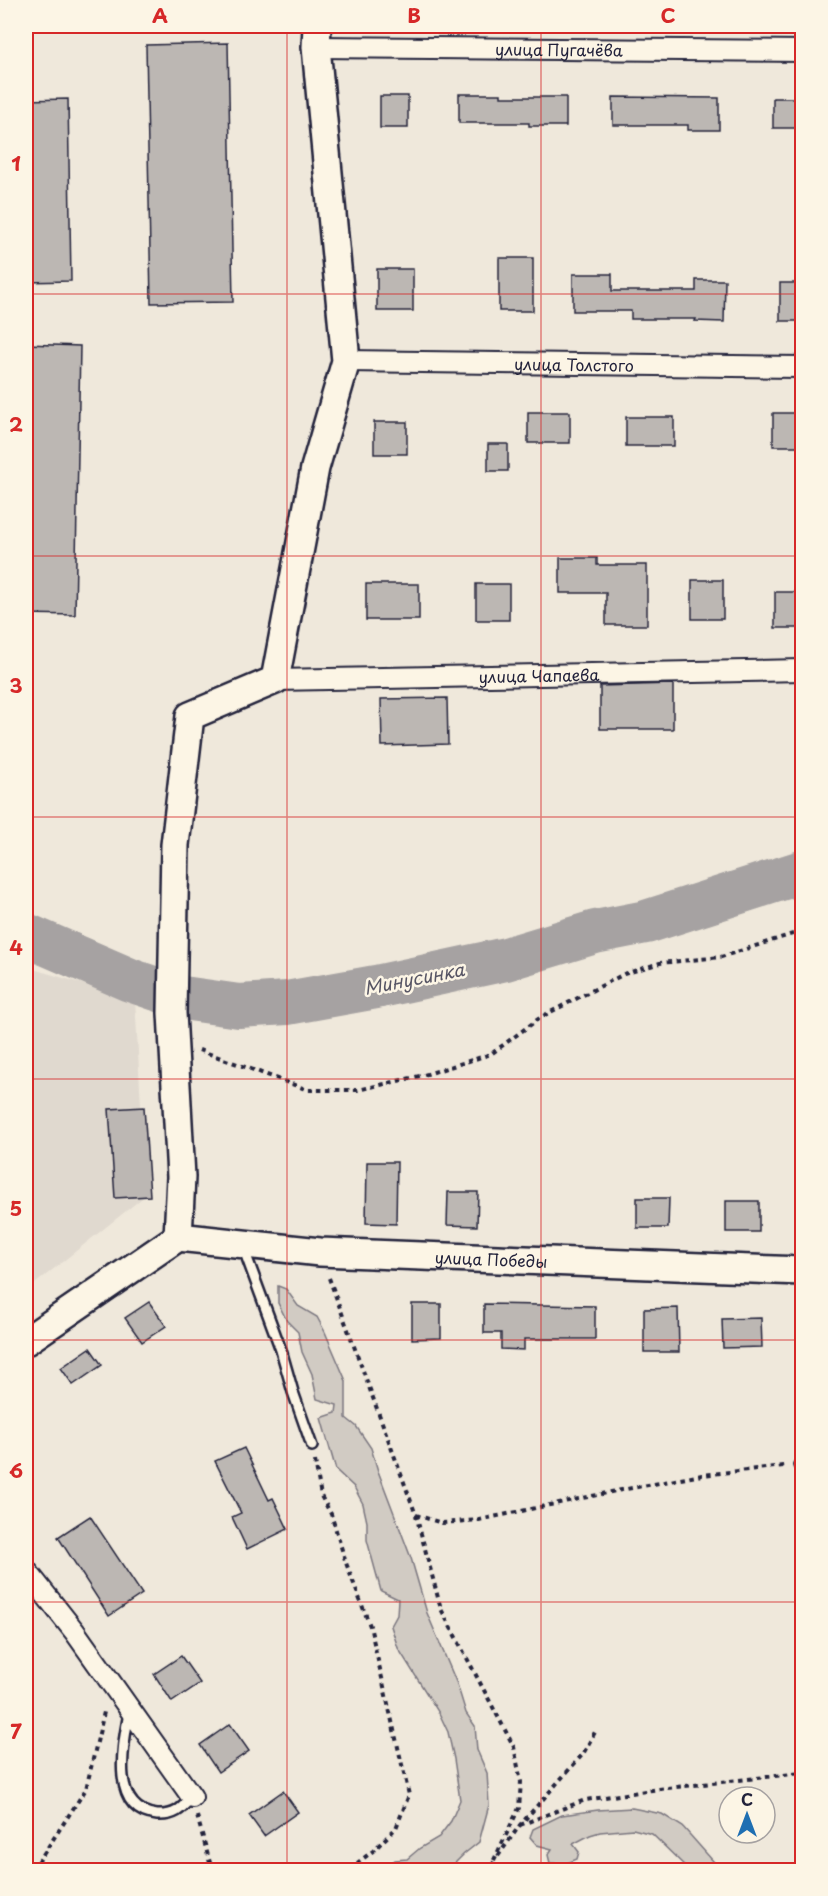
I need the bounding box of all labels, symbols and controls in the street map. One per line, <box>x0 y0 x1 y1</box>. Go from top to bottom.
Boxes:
text: A <box>152 0 168 30</box>
text: B <box>407 0 421 30</box>
text: C <box>660 0 676 30</box>
street label: улица Пугачёва <box>495 36 623 62</box>
text: 1 <box>11 148 21 178</box>
street label: улица Толстого <box>514 351 634 377</box>
text: 2 <box>9 409 23 439</box>
street label: улица Чапаева <box>478 662 600 688</box>
text: 3 <box>9 670 23 700</box>
text: 4 <box>9 932 23 962</box>
water label: Минусинка <box>362 955 467 1001</box>
text: 5 <box>10 1193 22 1223</box>
street label: улица Победы <box>434 1245 548 1273</box>
text: 6 <box>9 1455 23 1485</box>
text: 7 <box>10 1716 22 1746</box>
north arrow <box>717 1785 777 1845</box>
text: С <box>741 1787 753 1811</box>

